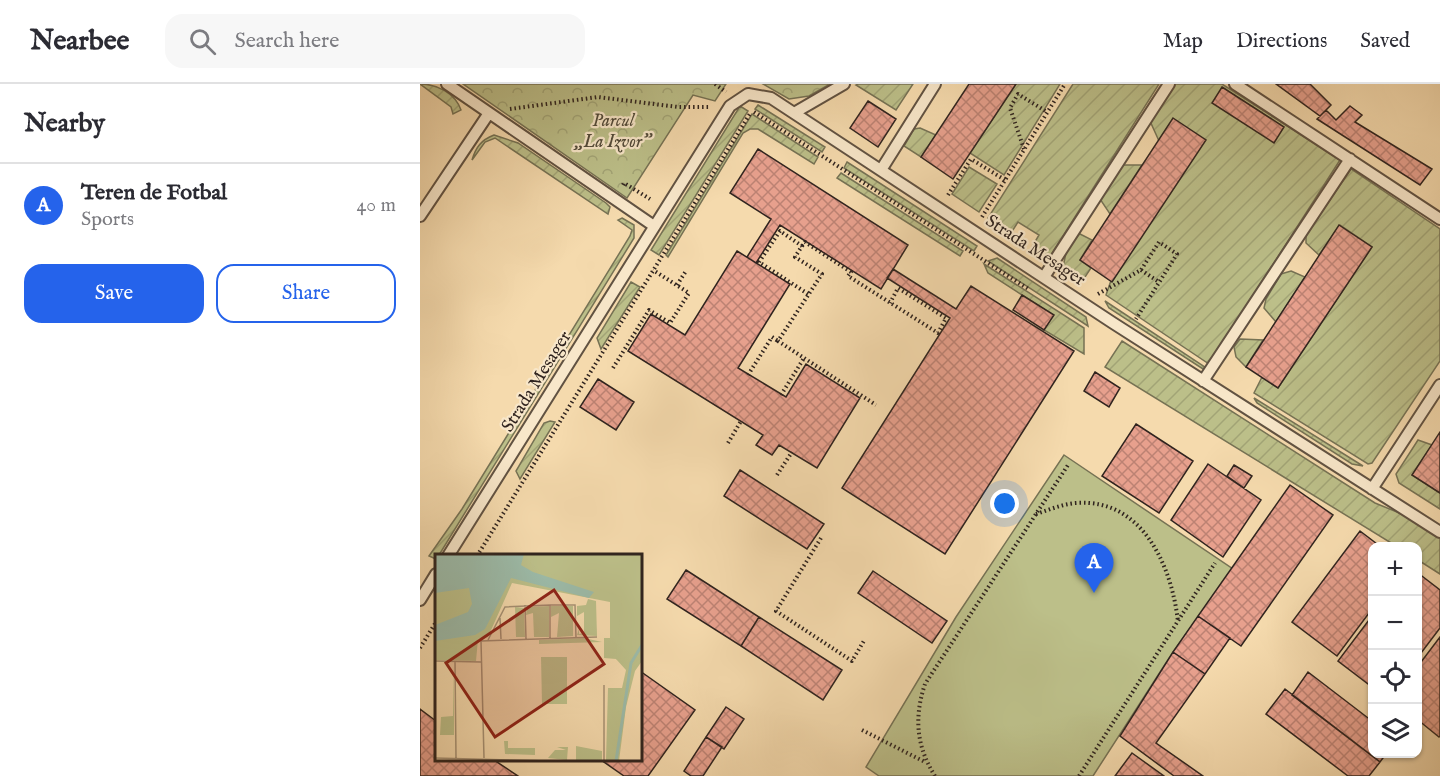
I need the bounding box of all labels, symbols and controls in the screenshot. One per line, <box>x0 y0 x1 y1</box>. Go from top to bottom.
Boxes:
search box <box>165 14 585 68</box>
text: Nearbee <box>30 24 129 59</box>
icon: search <box>186 25 219 58</box>
text: Search here <box>234 27 339 55</box>
text: Map <box>1163 28 1203 55</box>
text: Directions <box>1236 28 1327 55</box>
text: Saved <box>1360 28 1410 55</box>
text: Nearby <box>24 107 105 140</box>
park label: Parcul „La Izvor” <box>573 110 653 154</box>
text: Teren de Fotbal <box>81 179 227 207</box>
text: A <box>37 193 50 218</box>
text: 40 m <box>357 193 396 218</box>
text: Sports <box>81 207 134 232</box>
street label: Strada Mesager <box>981 210 1090 292</box>
button: Save <box>24 264 204 323</box>
button: Share <box>216 264 396 323</box>
street label: Strada Mesager <box>497 327 577 437</box>
your location <box>990 489 1019 518</box>
map controls <box>1368 542 1422 758</box>
button: + <box>1368 542 1422 596</box>
pin: A <box>1074 544 1114 593</box>
inset map <box>435 554 642 761</box>
button: − <box>1368 596 1422 650</box>
button: locate <box>1368 650 1422 704</box>
button: layers <box>1368 704 1422 758</box>

